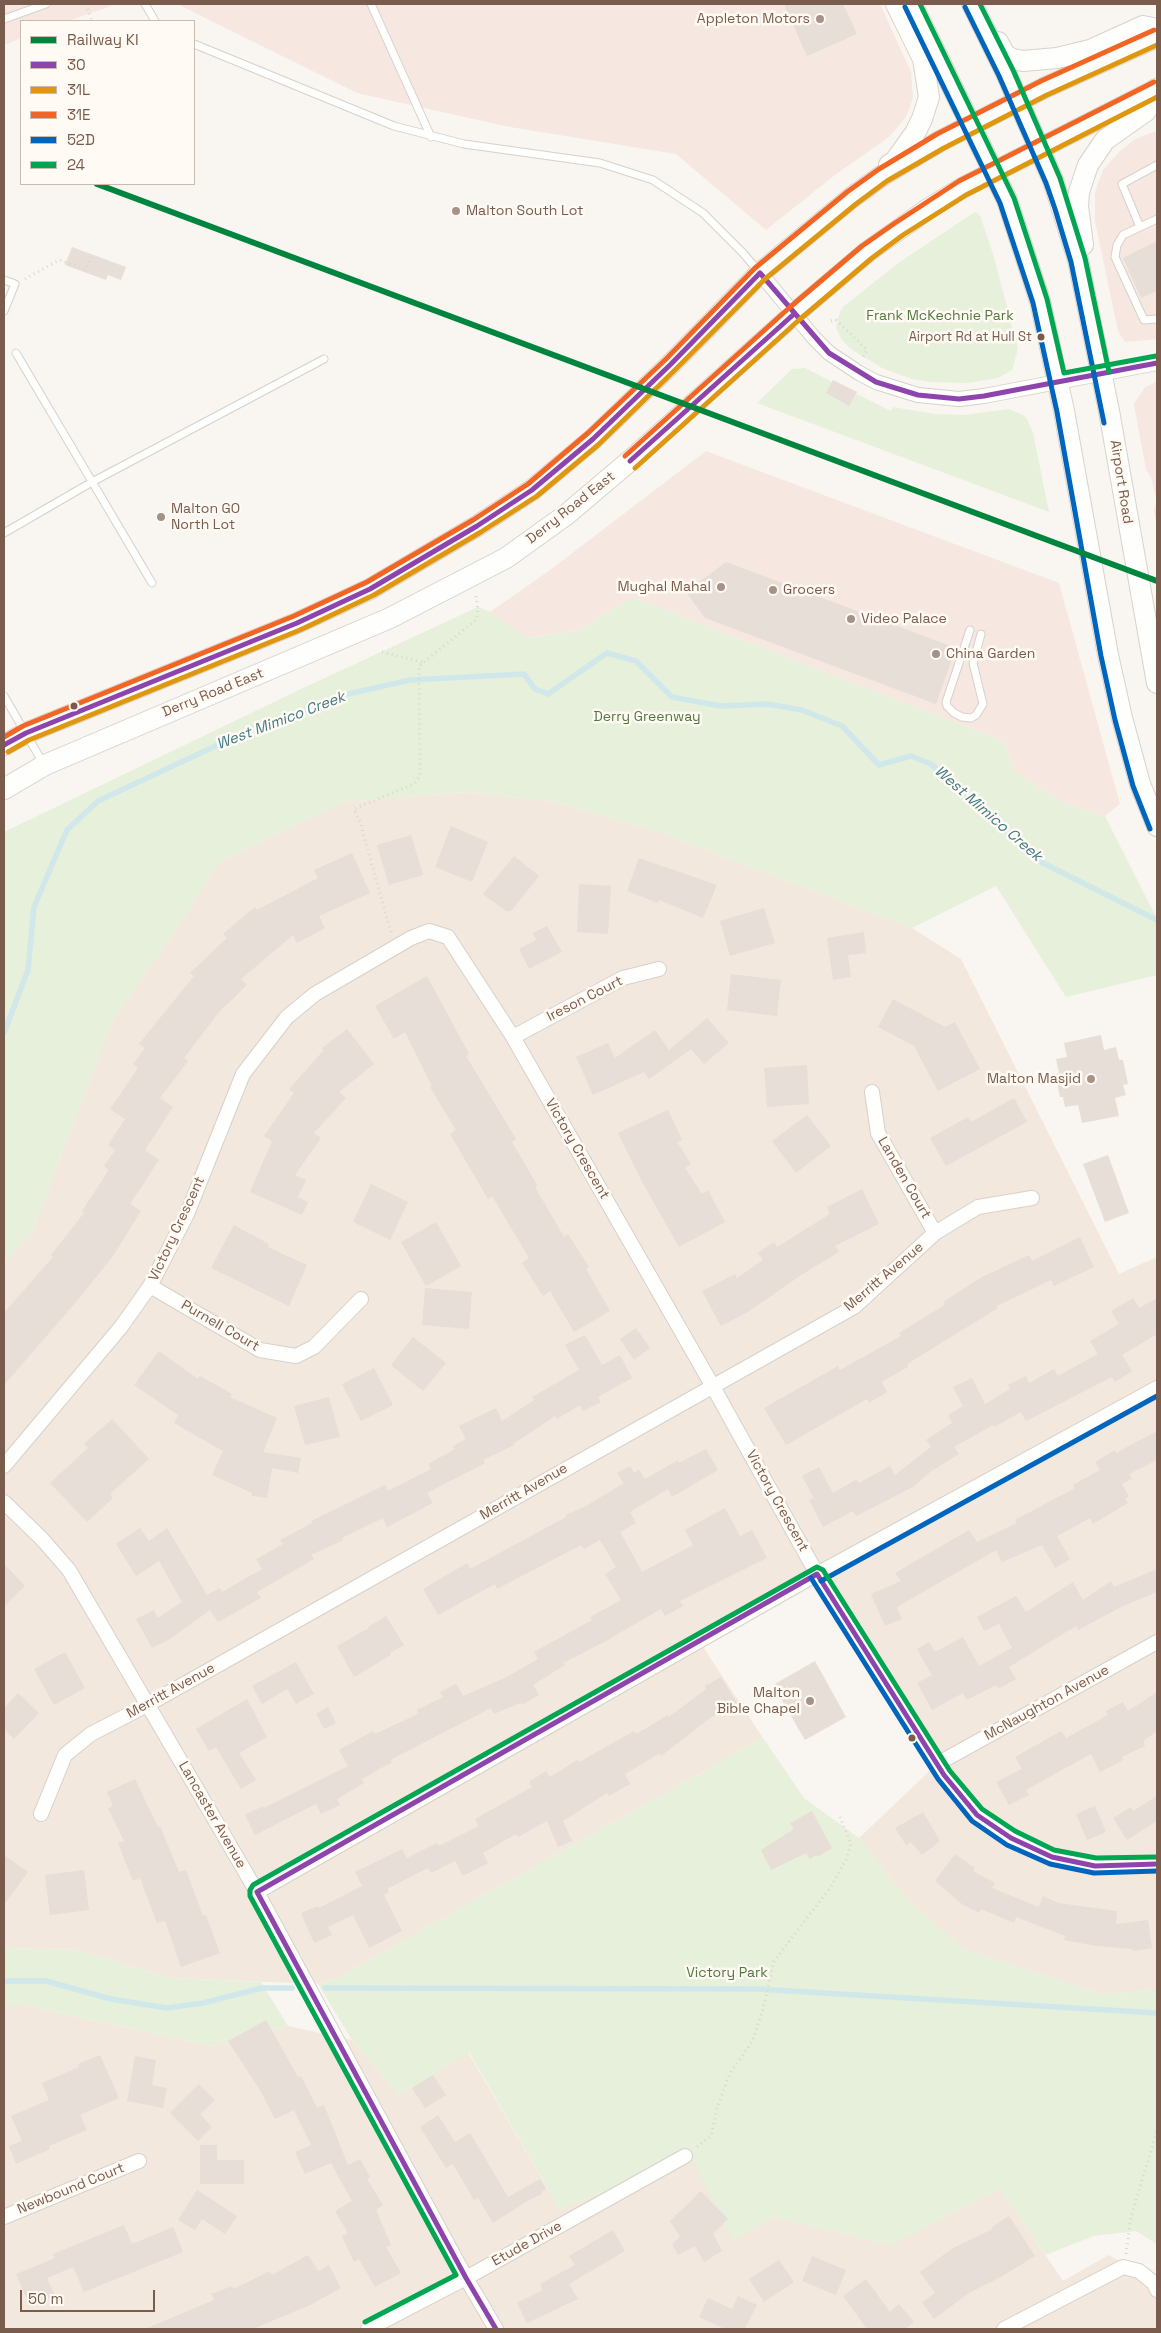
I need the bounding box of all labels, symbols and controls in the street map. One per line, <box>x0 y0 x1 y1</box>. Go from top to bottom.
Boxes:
place label: Appleton Motors <box>697 11 810 27</box>
marker: Appleton Motors <box>814 13 826 25</box>
legend <box>20 20 195 185</box>
text: Railway KI <box>67 30 139 49</box>
text: 30 <box>67 55 86 74</box>
text: 31L <box>67 80 90 99</box>
text: 31E <box>67 105 91 124</box>
text: 52D <box>67 130 95 149</box>
text: 24 <box>67 155 85 174</box>
place label: Malton South Lot <box>466 203 583 219</box>
marker: Malton South Lot <box>450 205 462 217</box>
park label: Frank McKechnie Park <box>866 308 1014 324</box>
place label: Airport Rd at Hull St <box>909 329 1032 345</box>
marker: Airport Rd at Hull St <box>1036 332 1046 342</box>
street label: Airport Road <box>1106 439 1136 525</box>
street label: Derry Road East <box>523 468 619 548</box>
place label: Malton GO North Lot <box>171 501 240 534</box>
marker: Malton GO North Lot <box>155 511 167 523</box>
place label: Mughal Mahal <box>617 579 711 595</box>
marker: Mughal Mahal <box>715 581 727 593</box>
place label: Grocers <box>783 582 835 598</box>
marker: Grocers <box>767 584 779 596</box>
place label: Video Palace <box>861 611 947 627</box>
marker: Video Palace <box>845 613 857 625</box>
place label: China Garden <box>946 646 1035 662</box>
marker: China Garden <box>930 648 942 660</box>
street label: Derry Road East <box>160 665 266 721</box>
water label: West Mimico Creek <box>214 688 348 754</box>
unlabelled marker <box>69 701 79 711</box>
park label: Derry Greenway <box>593 709 701 725</box>
water label: West Mimico Creek <box>931 762 1045 866</box>
street label: Ireson Court <box>544 973 626 1025</box>
place label: Malton Masjid <box>987 1071 1081 1087</box>
marker: Malton Masjid <box>1085 1073 1097 1085</box>
street label: Victory Crescent <box>541 1096 613 1202</box>
street label: Landen Court <box>874 1134 934 1222</box>
street label: Victory Crescent <box>145 1174 209 1284</box>
street label: Merritt Avenue <box>841 1239 927 1315</box>
street label: Purnell Court <box>178 1297 262 1355</box>
street label: Victory Crescent <box>742 1447 812 1555</box>
street label: Merritt Avenue <box>477 1460 571 1524</box>
street label: Merritt Avenue <box>124 1660 218 1722</box>
street label: McNaughton Avenue <box>982 1662 1112 1744</box>
place label: Malton Bible Chapel <box>717 1685 800 1718</box>
marker: Malton Bible Chapel <box>804 1695 816 1707</box>
unlabelled marker <box>907 1733 917 1743</box>
street label: Lancaster Avenue <box>175 1759 249 1871</box>
park label: Victory Park <box>686 1965 768 1981</box>
street label: Newbound Court <box>15 2160 127 2218</box>
street label: Etude Drive <box>489 2218 565 2270</box>
scale bar <box>22 2280 158 2312</box>
text: 50 m <box>28 2289 63 2308</box>

